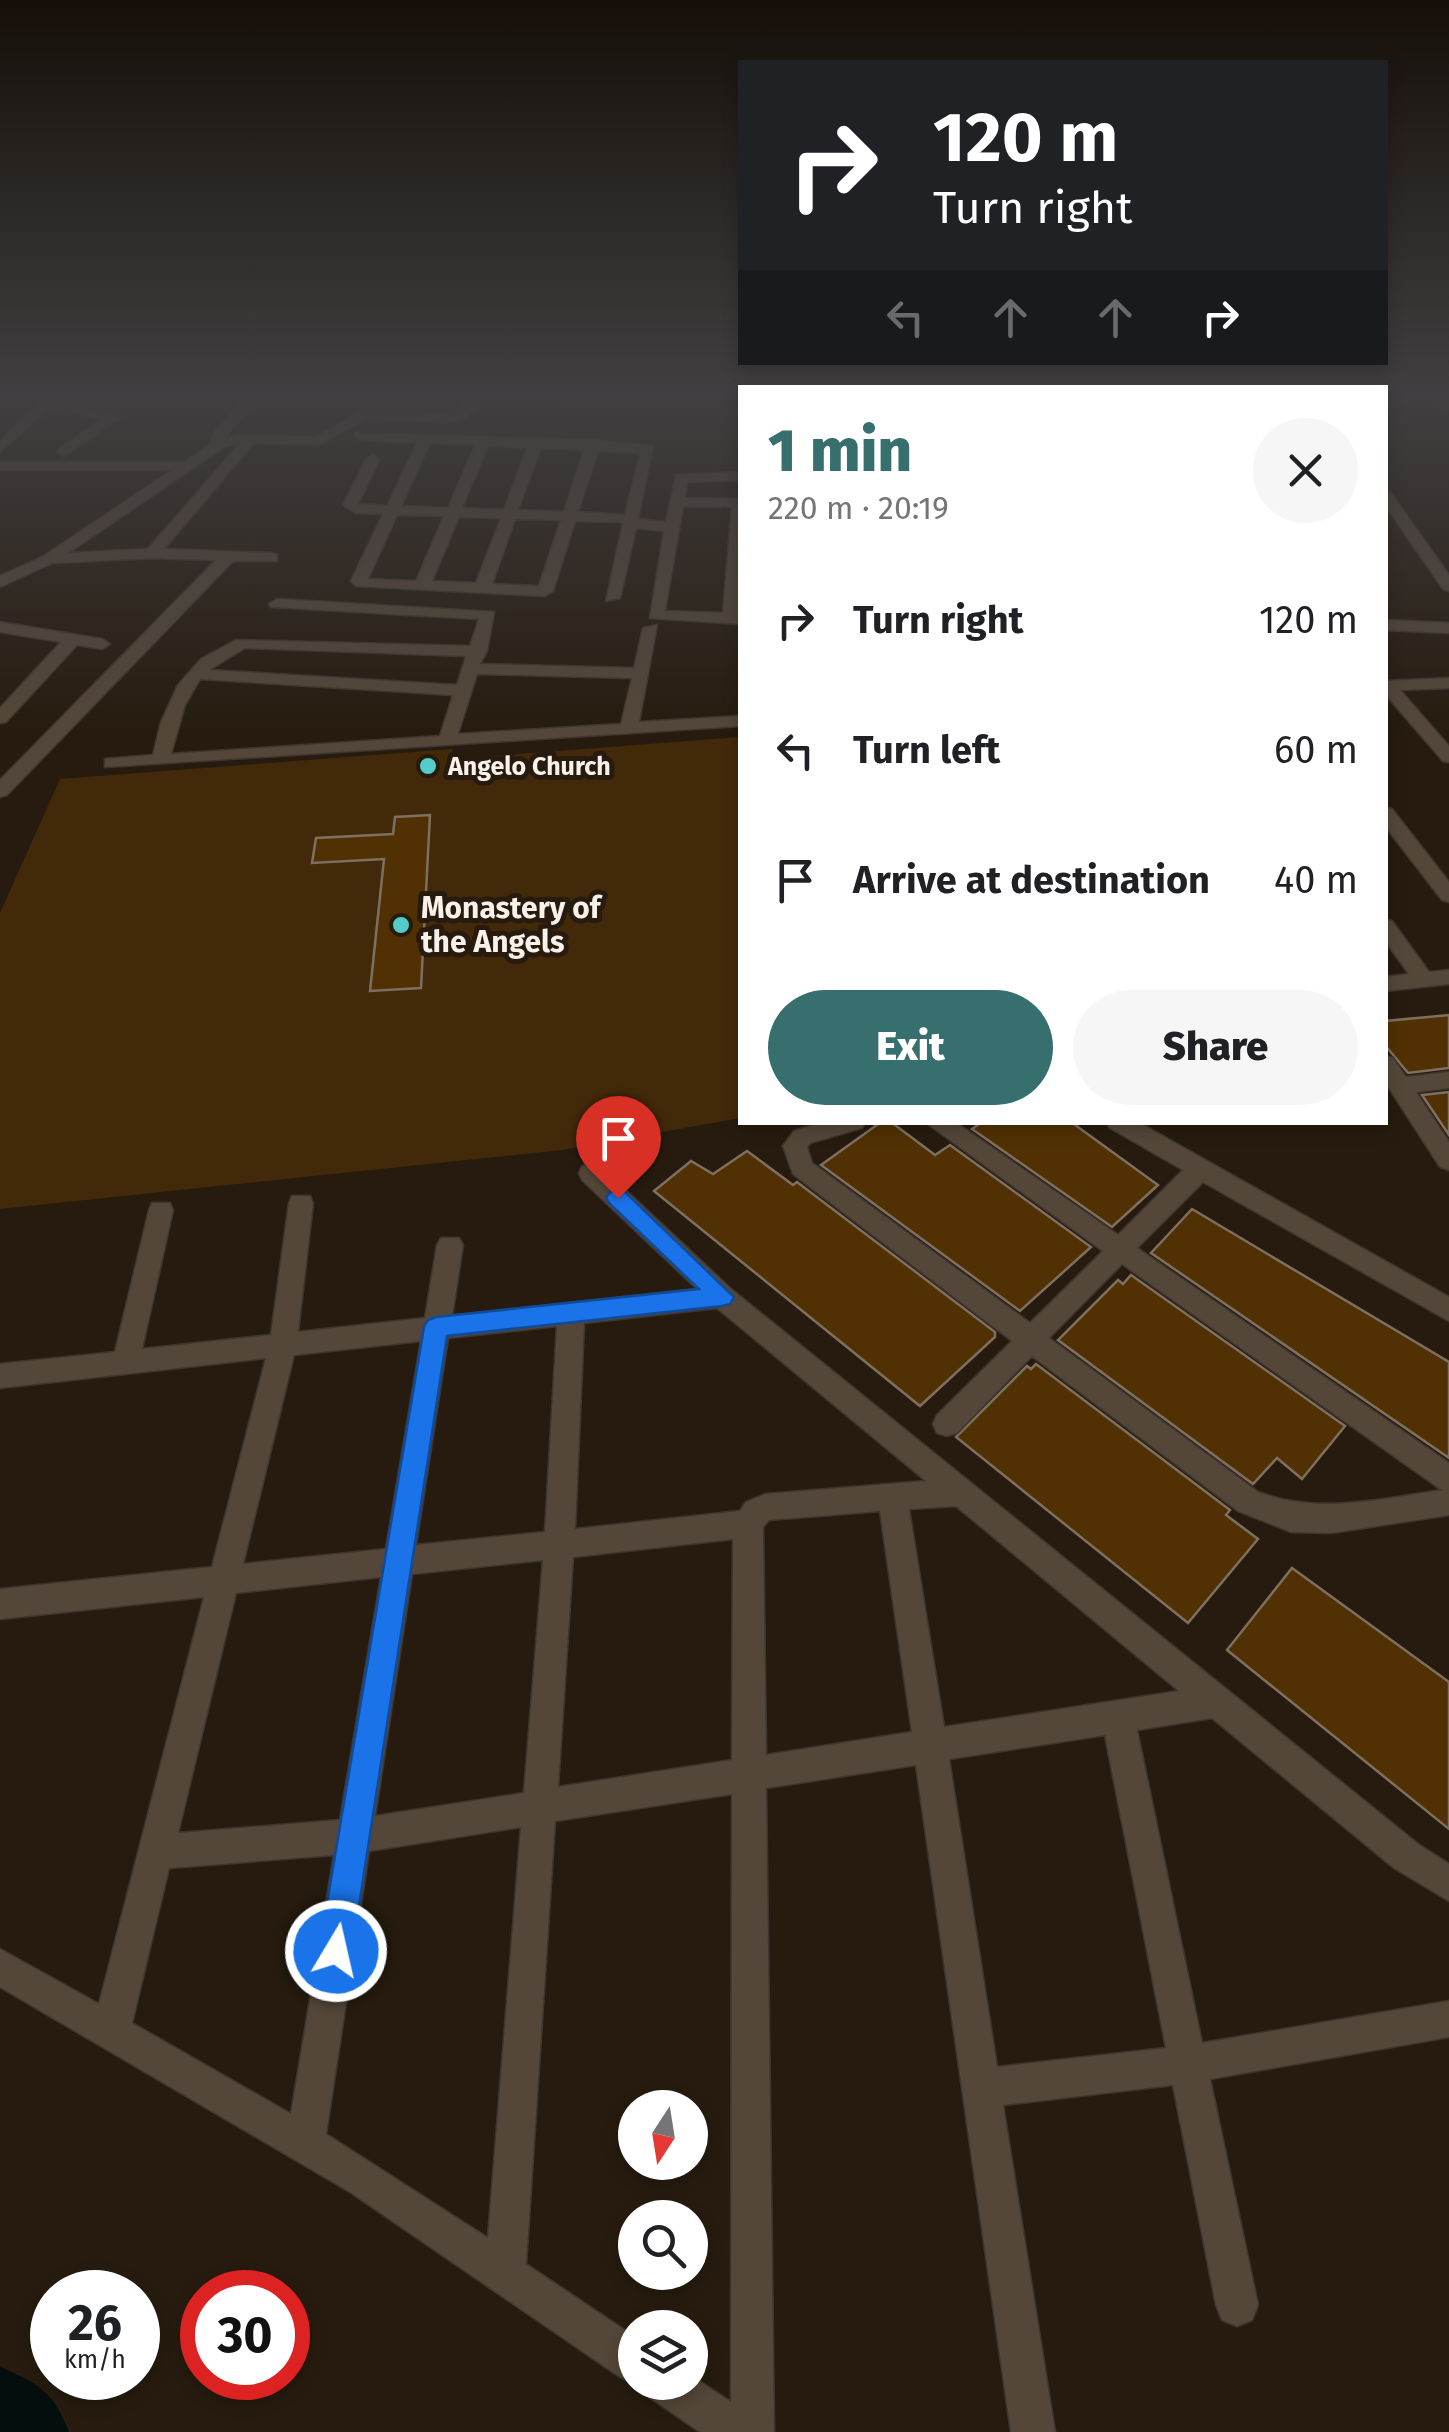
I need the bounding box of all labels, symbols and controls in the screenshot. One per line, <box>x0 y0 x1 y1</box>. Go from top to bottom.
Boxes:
text: 120 m <box>933 96 1118 180</box>
icon: right <box>768 100 898 230</box>
text: Turn right <box>933 181 1132 235</box>
icon: left <box>878 290 933 345</box>
icon: ahead <box>983 290 1038 345</box>
icon: ahead <box>1088 290 1143 345</box>
icon: right <box>1193 290 1248 345</box>
text: 1 min <box>768 415 912 487</box>
button: close <box>1253 418 1358 523</box>
text: 220 m · 20:19 <box>768 489 949 527</box>
icon: right <box>768 593 823 648</box>
text: Turn right <box>853 597 1023 643</box>
text: 120 m <box>1259 597 1358 643</box>
icon: left <box>768 723 823 778</box>
text: Turn left <box>853 727 1000 773</box>
text: 60 m <box>1274 727 1358 773</box>
place label: Angelo Church <box>447 752 611 782</box>
marker: Angelo Church <box>417 755 439 777</box>
icon: arrive <box>768 853 823 908</box>
text: Arrive at destination <box>853 857 1210 903</box>
text: 40 m <box>1274 857 1358 903</box>
place label: Monastery of the Angels <box>421 890 603 960</box>
marker: Monastery of the Angels <box>390 914 412 936</box>
button: Exit <box>768 990 1053 1105</box>
button: Share <box>1073 990 1358 1105</box>
pin <box>576 1096 661 1199</box>
icon: arrive <box>591 1111 646 1166</box>
position arrow <box>284 1899 388 2003</box>
north arrow <box>618 2090 708 2180</box>
map controls <box>618 2090 708 2400</box>
button: search <box>618 2200 708 2290</box>
speed limit sign: 30 <box>180 2270 310 2400</box>
text: 26 <box>68 2293 122 2353</box>
button: layers <box>618 2310 708 2400</box>
text: km/h <box>64 2345 126 2375</box>

